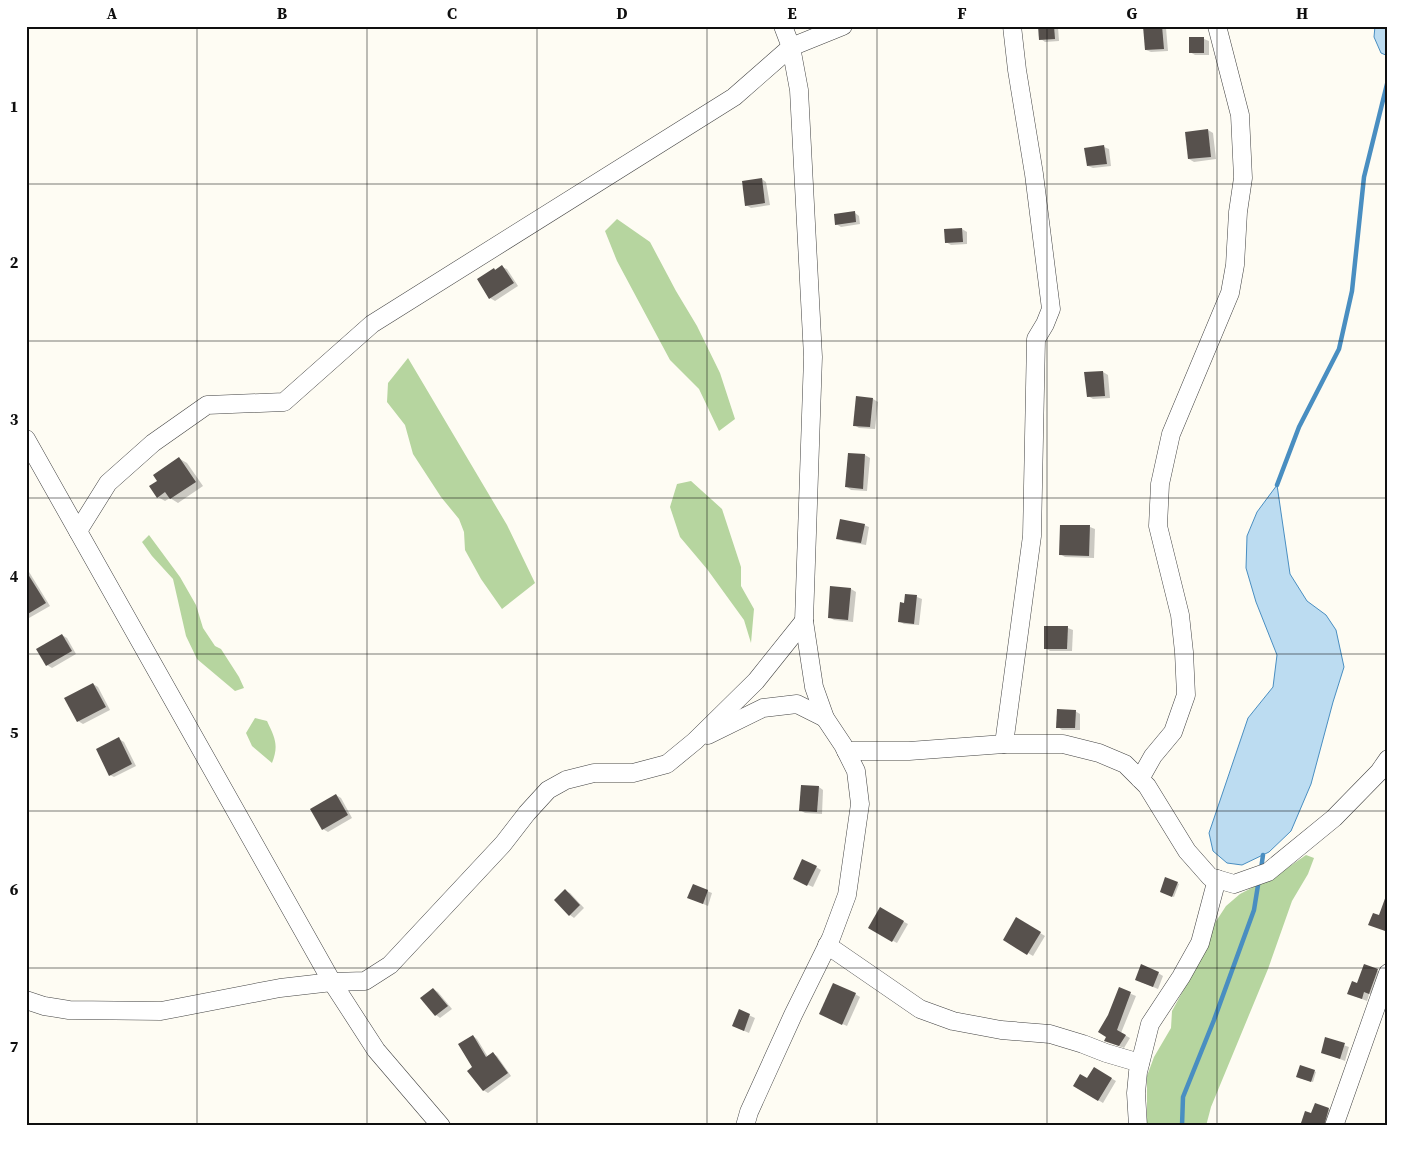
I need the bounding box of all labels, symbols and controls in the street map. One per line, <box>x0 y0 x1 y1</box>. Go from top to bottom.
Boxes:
text: A <box>107 2 118 24</box>
text: B <box>277 2 288 24</box>
text: C <box>447 2 457 24</box>
text: D <box>616 2 628 24</box>
text: E <box>787 2 797 24</box>
text: F <box>957 2 967 24</box>
text: G <box>1127 2 1138 24</box>
text: H <box>1296 2 1308 24</box>
text: 1 <box>10 95 18 117</box>
text: 2 <box>10 251 19 273</box>
text: 3 <box>10 408 19 430</box>
text: 4 <box>10 565 19 587</box>
text: 5 <box>10 721 19 743</box>
text: 6 <box>10 878 19 900</box>
text: 7 <box>10 1035 19 1057</box>

